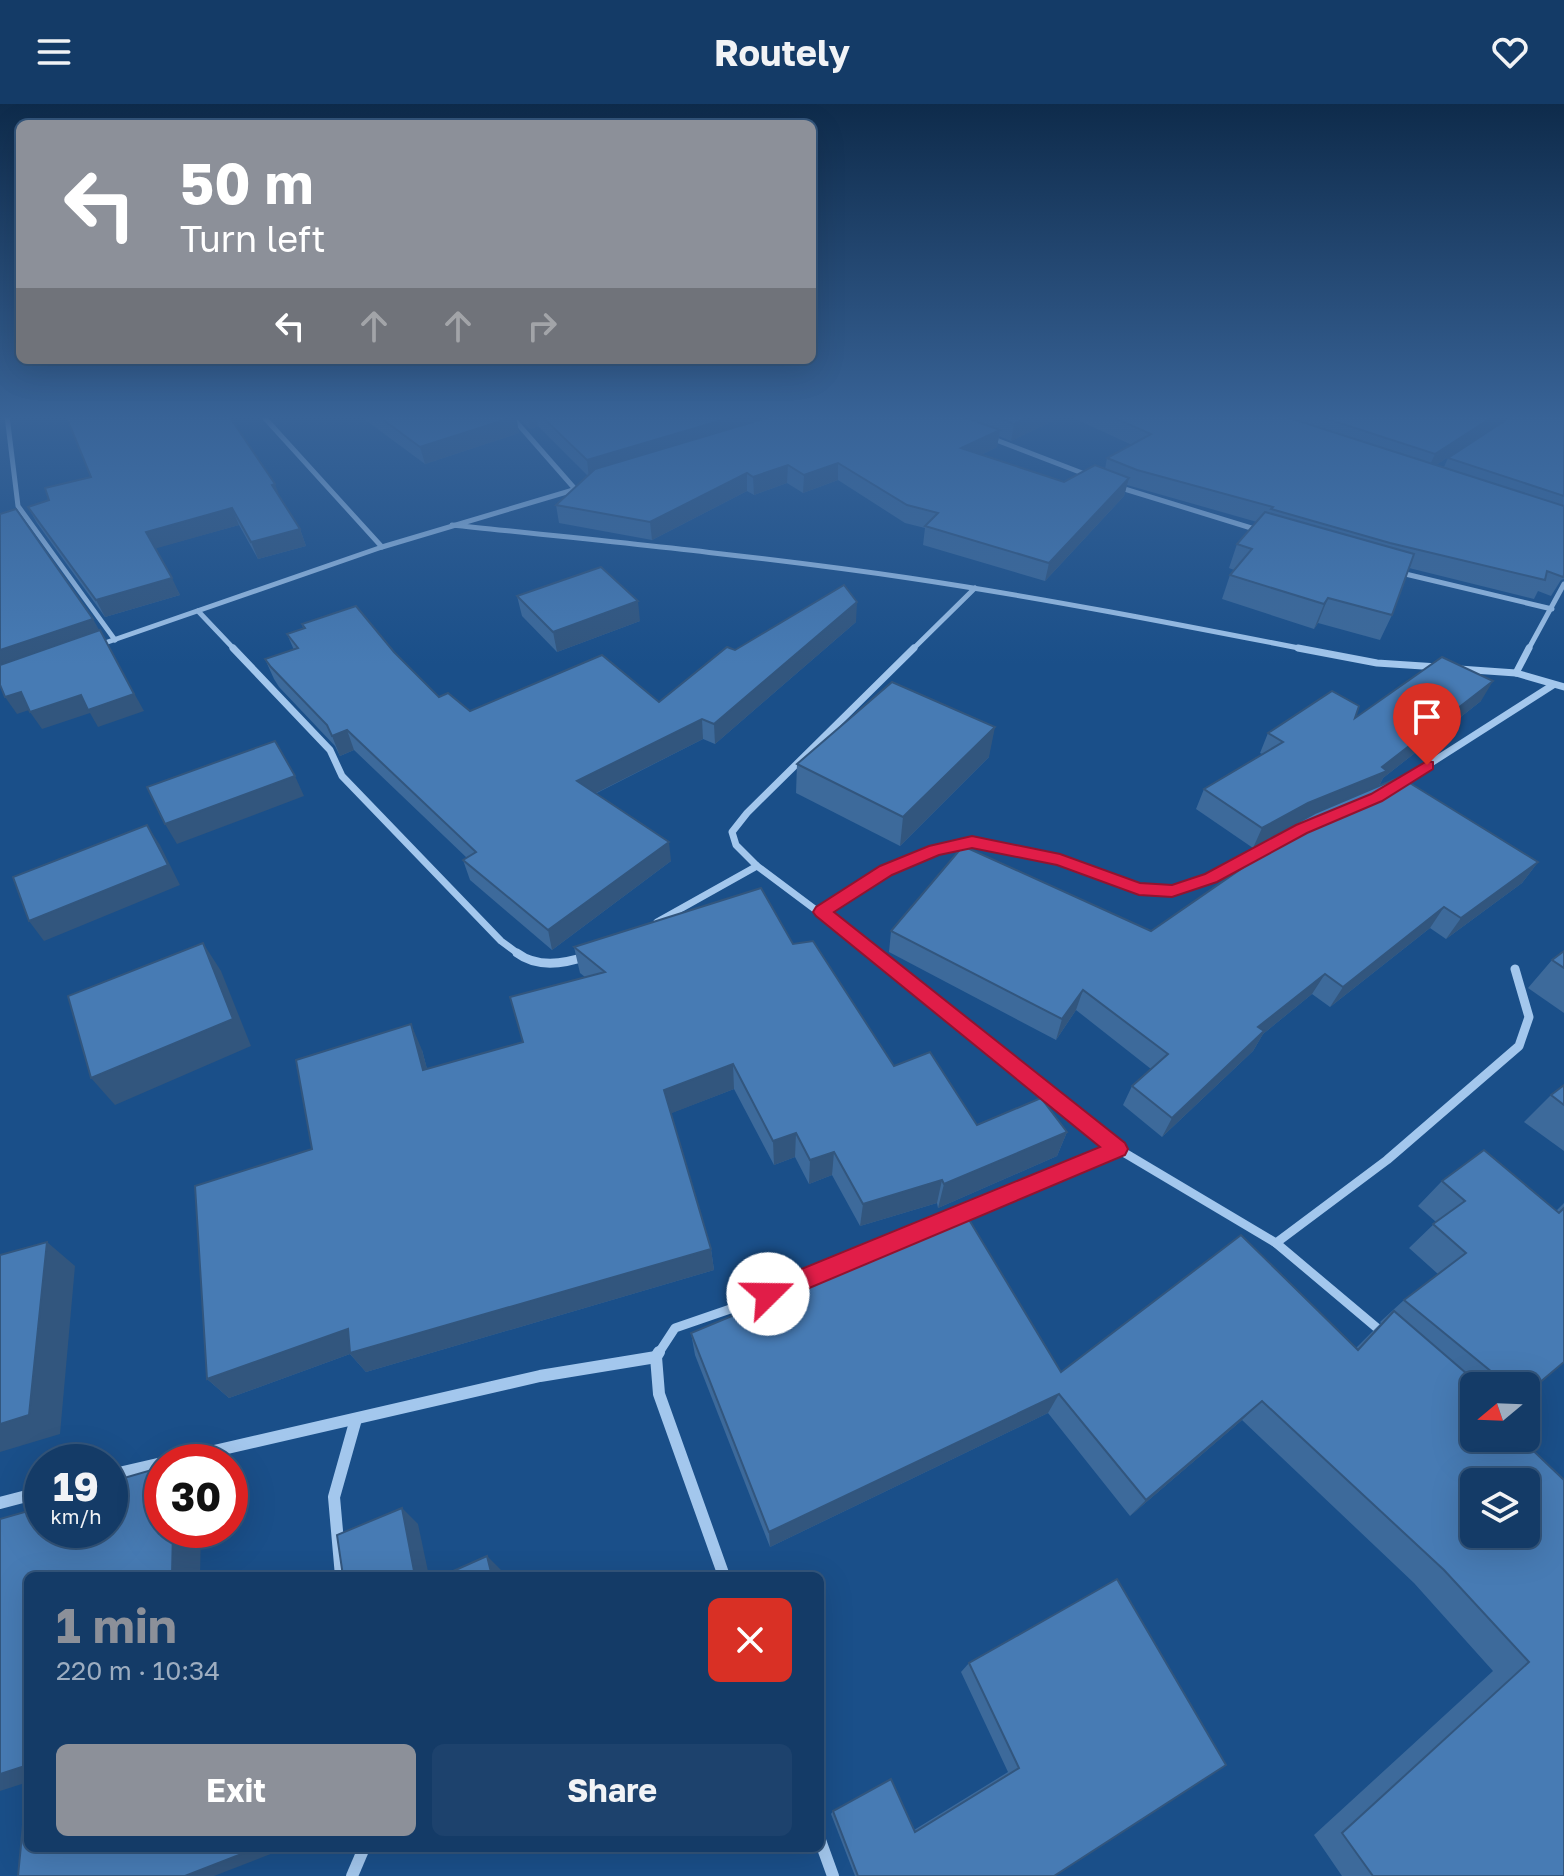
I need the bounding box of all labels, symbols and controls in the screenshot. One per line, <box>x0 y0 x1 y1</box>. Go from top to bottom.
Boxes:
icon: menu <box>32 30 76 74</box>
icon: heart <box>1488 30 1532 74</box>
text: Routely <box>714 31 850 74</box>
text: 50 m <box>180 149 314 216</box>
icon: left <box>48 152 152 256</box>
text: Turn left <box>180 217 326 260</box>
icon: left <box>268 304 312 348</box>
icon: ahead <box>352 304 396 348</box>
icon: ahead <box>436 304 480 348</box>
icon: right <box>520 304 564 348</box>
pin <box>1393 683 1461 765</box>
icon: arrive <box>1405 695 1449 739</box>
position arrow <box>726 1252 810 1336</box>
north arrow <box>1460 1372 1540 1452</box>
map controls <box>1460 1372 1540 1548</box>
speed limit sign: 30 <box>144 1444 248 1548</box>
text: 19 <box>53 1462 99 1510</box>
button: layers <box>1460 1468 1540 1548</box>
text: km/h <box>51 1504 101 1528</box>
text: 1 min <box>56 1596 177 1654</box>
button: close <box>708 1598 792 1682</box>
text: 220 m · 10:34 <box>56 1655 220 1686</box>
button: Exit <box>56 1744 416 1836</box>
button: Share <box>432 1744 792 1836</box>

